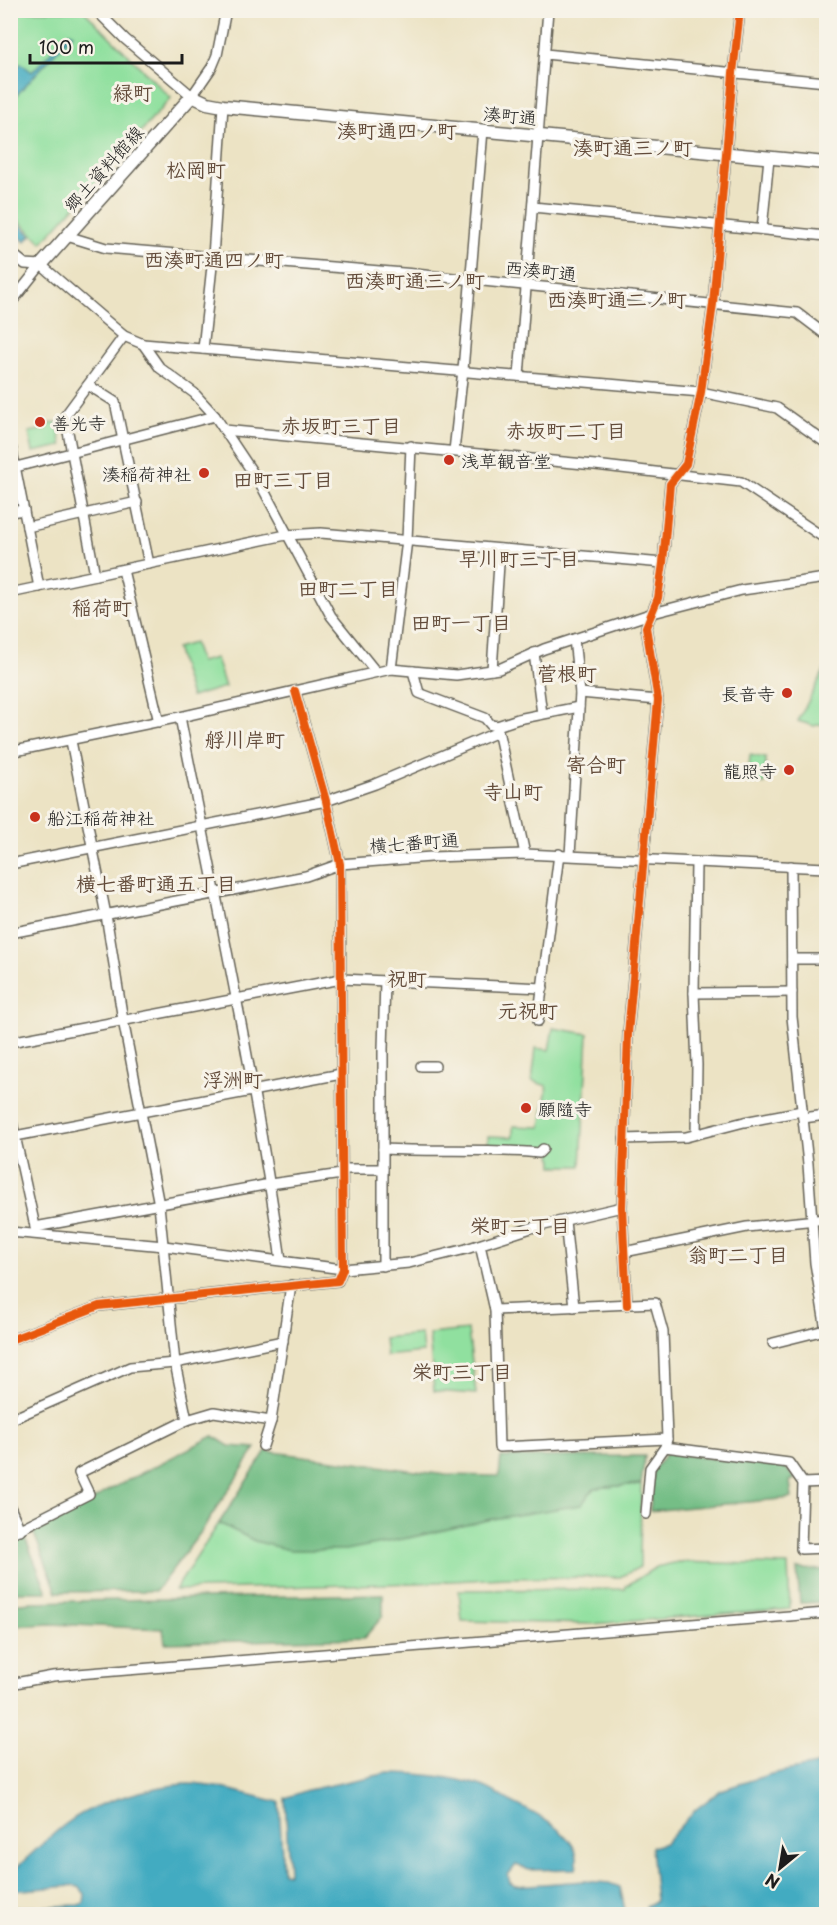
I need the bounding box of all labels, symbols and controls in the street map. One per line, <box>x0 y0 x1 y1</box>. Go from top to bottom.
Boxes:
scale bar <box>30 27 182 65</box>
text: 100 m <box>39 33 94 60</box>
district label: 緑町 <box>113 77 153 107</box>
street label: 湊町通 <box>482 99 538 131</box>
district label: 湊町通四ノ町 <box>337 115 457 145</box>
street label: 郷土資料館線 <box>57 119 149 217</box>
district label: 湊町通三ノ町 <box>573 132 693 162</box>
district label: 松岡町 <box>166 154 226 184</box>
district label: 西湊町通四ノ町 <box>144 244 284 274</box>
street label: 西湊町通 <box>504 253 578 287</box>
district label: 西湊町通三ノ町 <box>345 265 485 295</box>
district label: 西湊町通二ノ町 <box>547 284 687 314</box>
place label: 善光寺 <box>52 409 106 436</box>
district label: 赤坂町三丁目 <box>281 410 401 440</box>
marker: 善光寺 <box>33 415 47 429</box>
district label: 赤坂町二丁目 <box>506 415 626 445</box>
place label: 浅草観音堂 <box>461 447 551 474</box>
marker: 浅草観音堂 <box>442 453 456 467</box>
place label: 湊稲荷神社 <box>102 460 192 487</box>
district label: 田町三丁目 <box>233 464 333 494</box>
marker: 湊稲荷神社 <box>197 466 211 480</box>
district label: 早川町三丁目 <box>459 543 579 573</box>
district label: 田町二丁目 <box>298 573 398 603</box>
district label: 稲荷町 <box>72 592 132 622</box>
district label: 田町一丁目 <box>411 607 511 637</box>
district label: 菅根町 <box>537 658 597 688</box>
place label: 長音寺 <box>721 680 775 707</box>
marker: 長音寺 <box>780 686 794 700</box>
district label: 艀川岸町 <box>205 724 285 754</box>
district label: 寄合町 <box>566 749 626 779</box>
place label: 龍照寺 <box>723 757 777 784</box>
marker: 龍照寺 <box>782 763 796 777</box>
district label: 寺山町 <box>483 776 543 806</box>
place label: 船江稲荷神社 <box>47 804 155 831</box>
marker: 船江稲荷神社 <box>28 810 42 824</box>
street label: 横七番町通 <box>368 825 460 859</box>
district label: 横七番町通五丁目 <box>76 868 236 898</box>
district label: 祝町 <box>387 963 427 993</box>
district label: 元祝町 <box>498 995 558 1025</box>
district label: 浮洲町 <box>203 1064 263 1094</box>
place label: 願隨寺 <box>538 1095 592 1122</box>
marker: 願隨寺 <box>519 1101 533 1115</box>
district label: 栄町二丁目 <box>470 1210 570 1240</box>
district label: 翁町二丁目 <box>688 1239 788 1269</box>
district label: 栄町三丁目 <box>412 1356 512 1386</box>
north arrow <box>750 1838 810 1898</box>
text: N <box>761 1868 783 1895</box>

